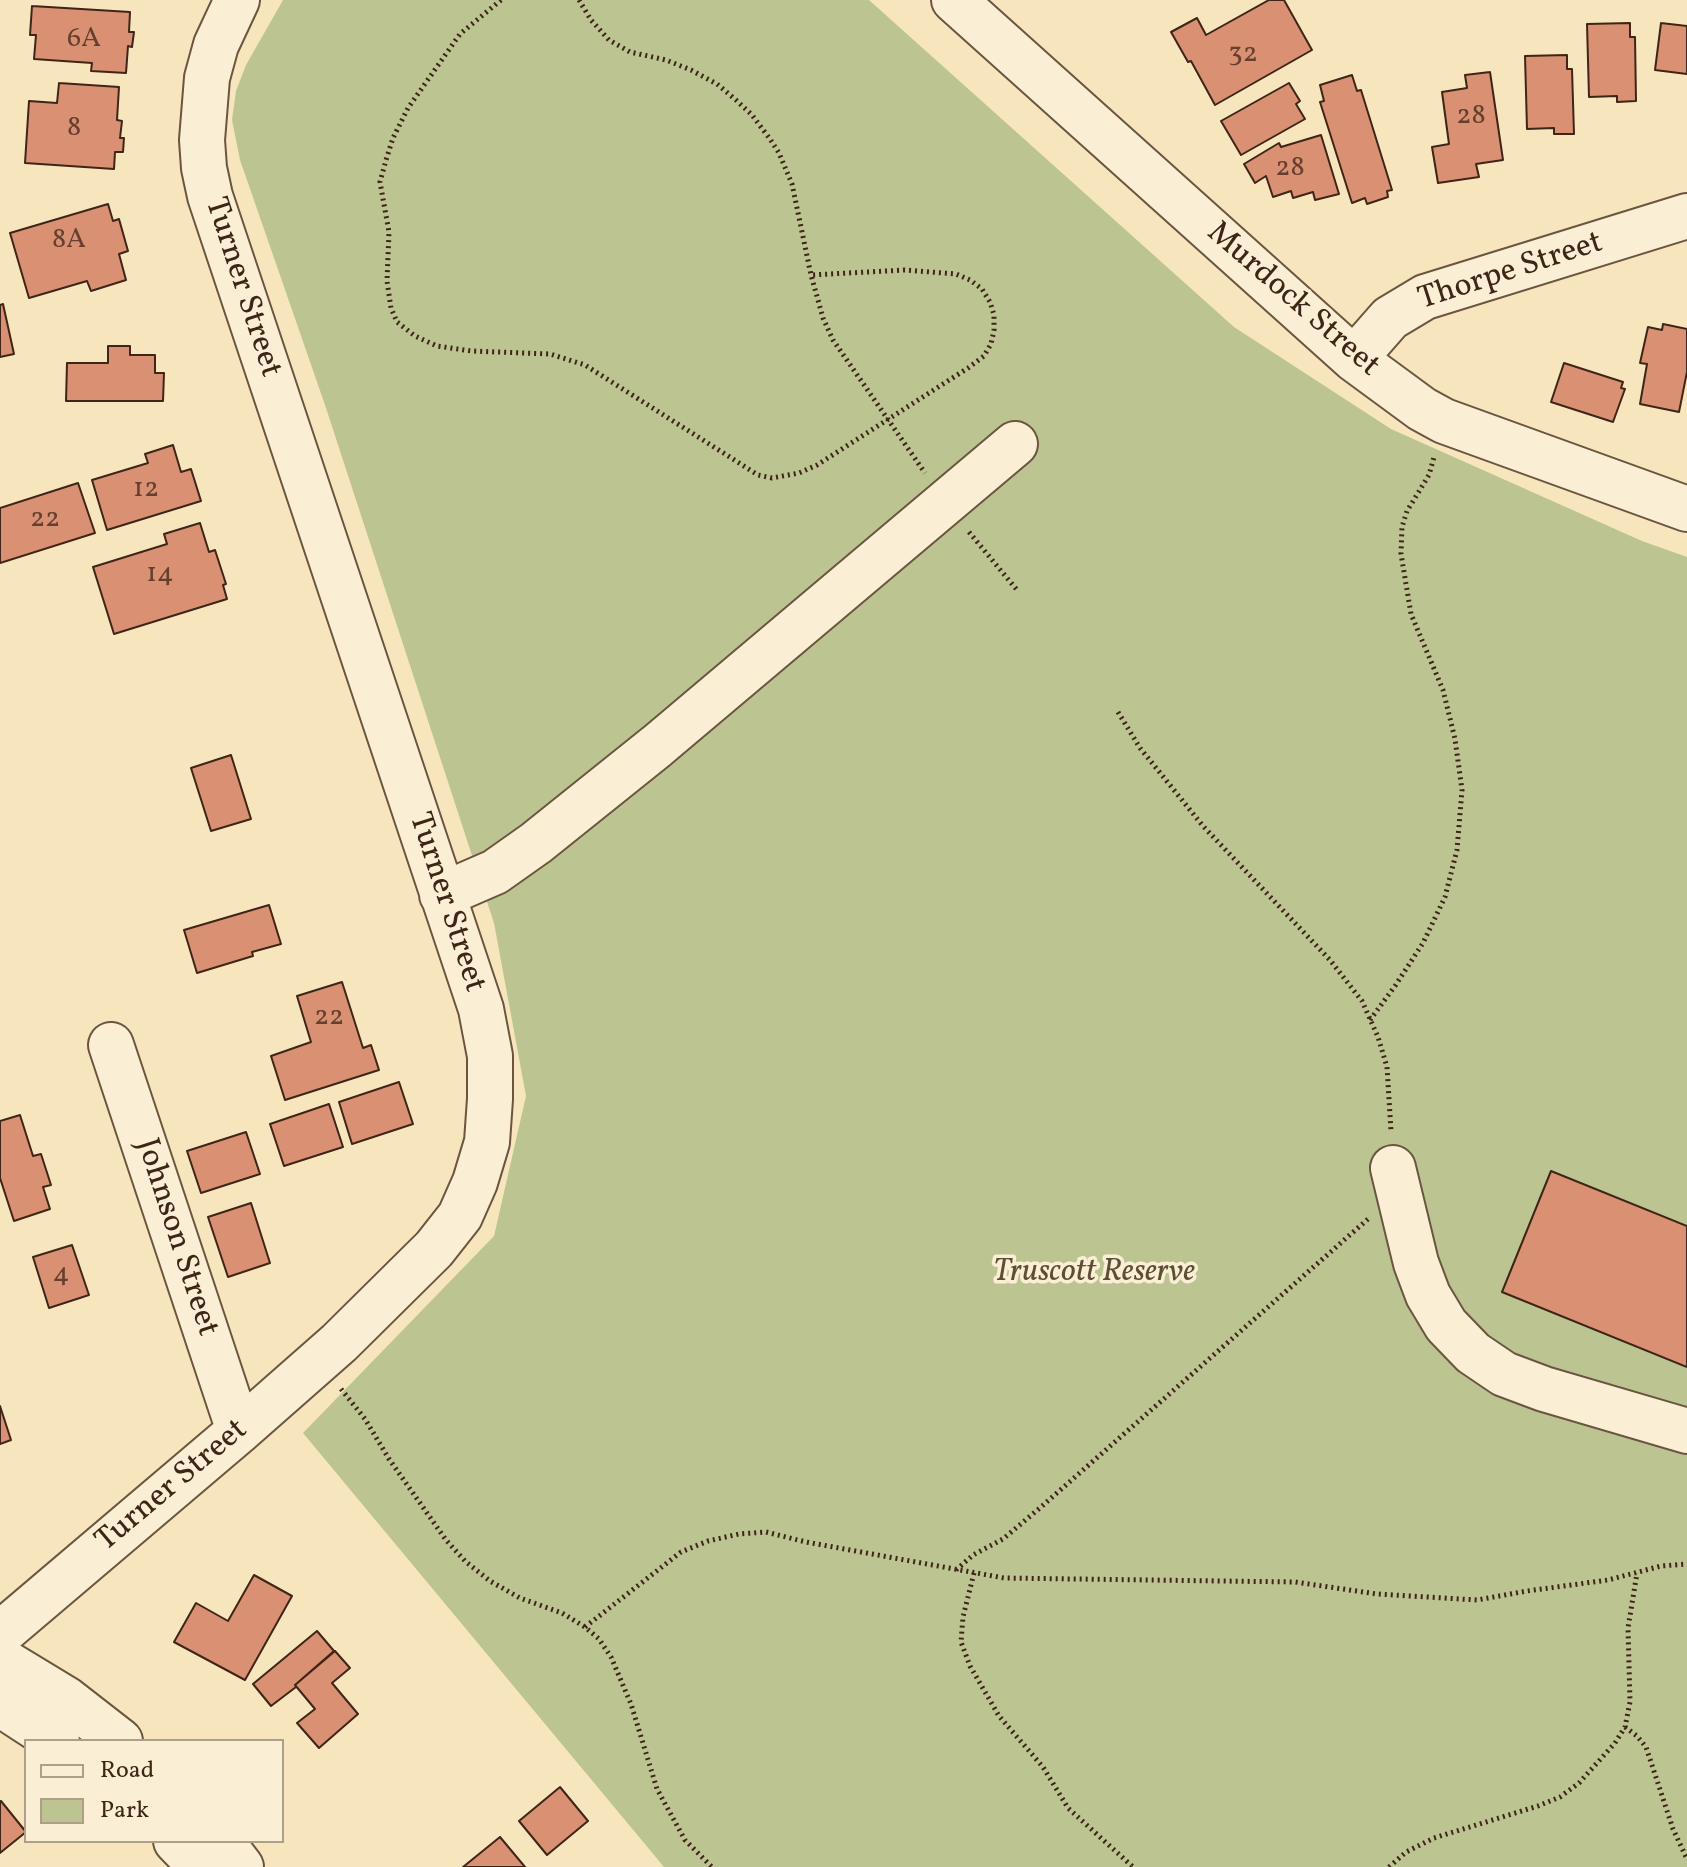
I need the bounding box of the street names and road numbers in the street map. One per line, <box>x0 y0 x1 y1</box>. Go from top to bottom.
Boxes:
street label: Turner Street <box>194 193 288 383</box>
street label: Murdock Street <box>1198 215 1386 387</box>
street label: Thorpe Street <box>1414 225 1608 321</box>
street label: Turner Street <box>398 808 492 998</box>
street label: Johnson Street <box>125 1134 225 1342</box>
street label: Turner Street <box>89 1412 257 1562</box>

